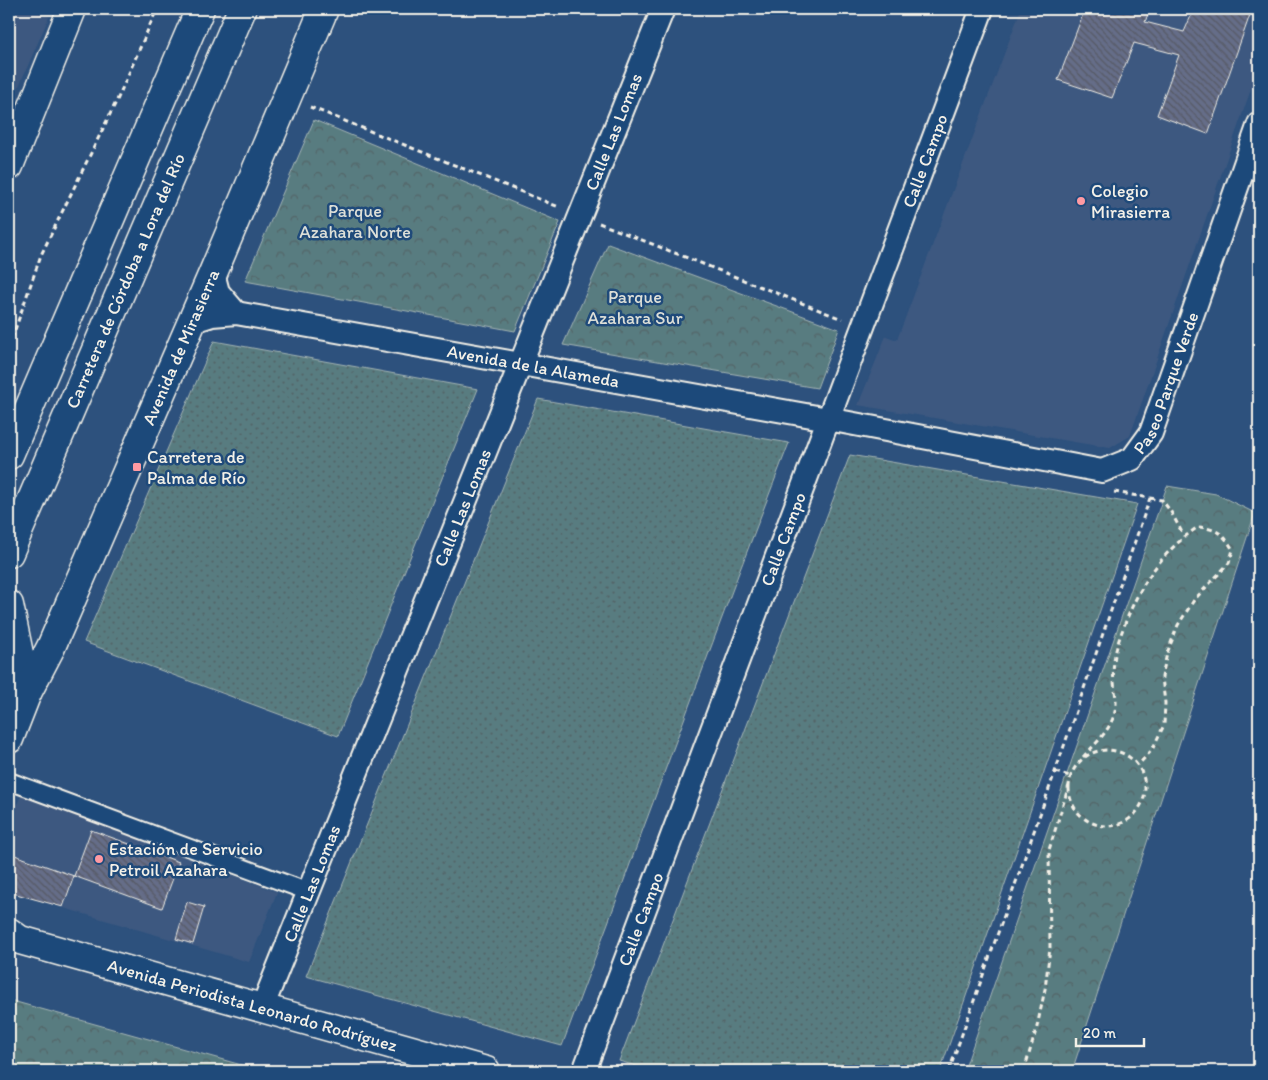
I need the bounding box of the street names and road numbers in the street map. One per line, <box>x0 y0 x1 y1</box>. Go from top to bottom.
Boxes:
street label: Calle Las Lomas <box>580 70 647 194</box>
street label: Calle Campo <box>897 111 953 211</box>
street label: Carretera de Córdoba a Lora del Río <box>61 150 190 412</box>
street label: Avenida de Mirasierra <box>137 265 225 428</box>
street label: Paseo Parque Verde <box>1128 309 1203 458</box>
street label: Avenida de la Alameda <box>445 340 621 392</box>
street label: Calle Las Lomas <box>429 446 496 570</box>
street label: Calle Campo <box>756 489 811 589</box>
street label: Calle Las Lomas <box>278 822 345 946</box>
street label: Calle Campo <box>613 869 668 969</box>
street label: Avenida Periodista Leonardo Rodríguez <box>105 954 400 1057</box>

